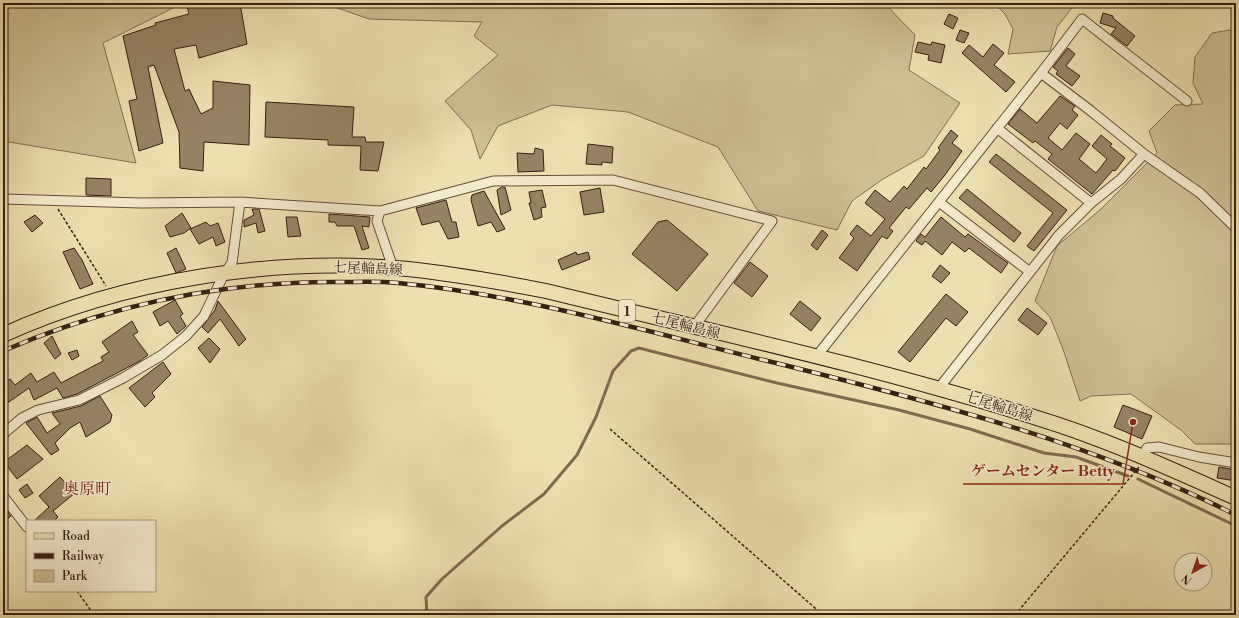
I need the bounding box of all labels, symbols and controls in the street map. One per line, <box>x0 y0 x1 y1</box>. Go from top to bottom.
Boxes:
street label: 七尾輪島線 <box>333 259 403 279</box>
road number: 1 <box>619 300 635 322</box>
street label: 七尾輪島線 <box>650 309 722 343</box>
street label: 七尾輪島線 <box>963 388 1035 426</box>
callout: ゲームセンター Betty <box>963 457 1123 484</box>
text: ゲームセンター Betty <box>971 462 1116 481</box>
district label: 奥原町 <box>63 479 111 499</box>
legend <box>26 520 156 592</box>
text: Road <box>62 529 90 544</box>
text: Railway <box>62 549 104 564</box>
north arrow <box>1173 552 1213 592</box>
text: Park <box>62 569 88 584</box>
text: N <box>1179 571 1195 587</box>

